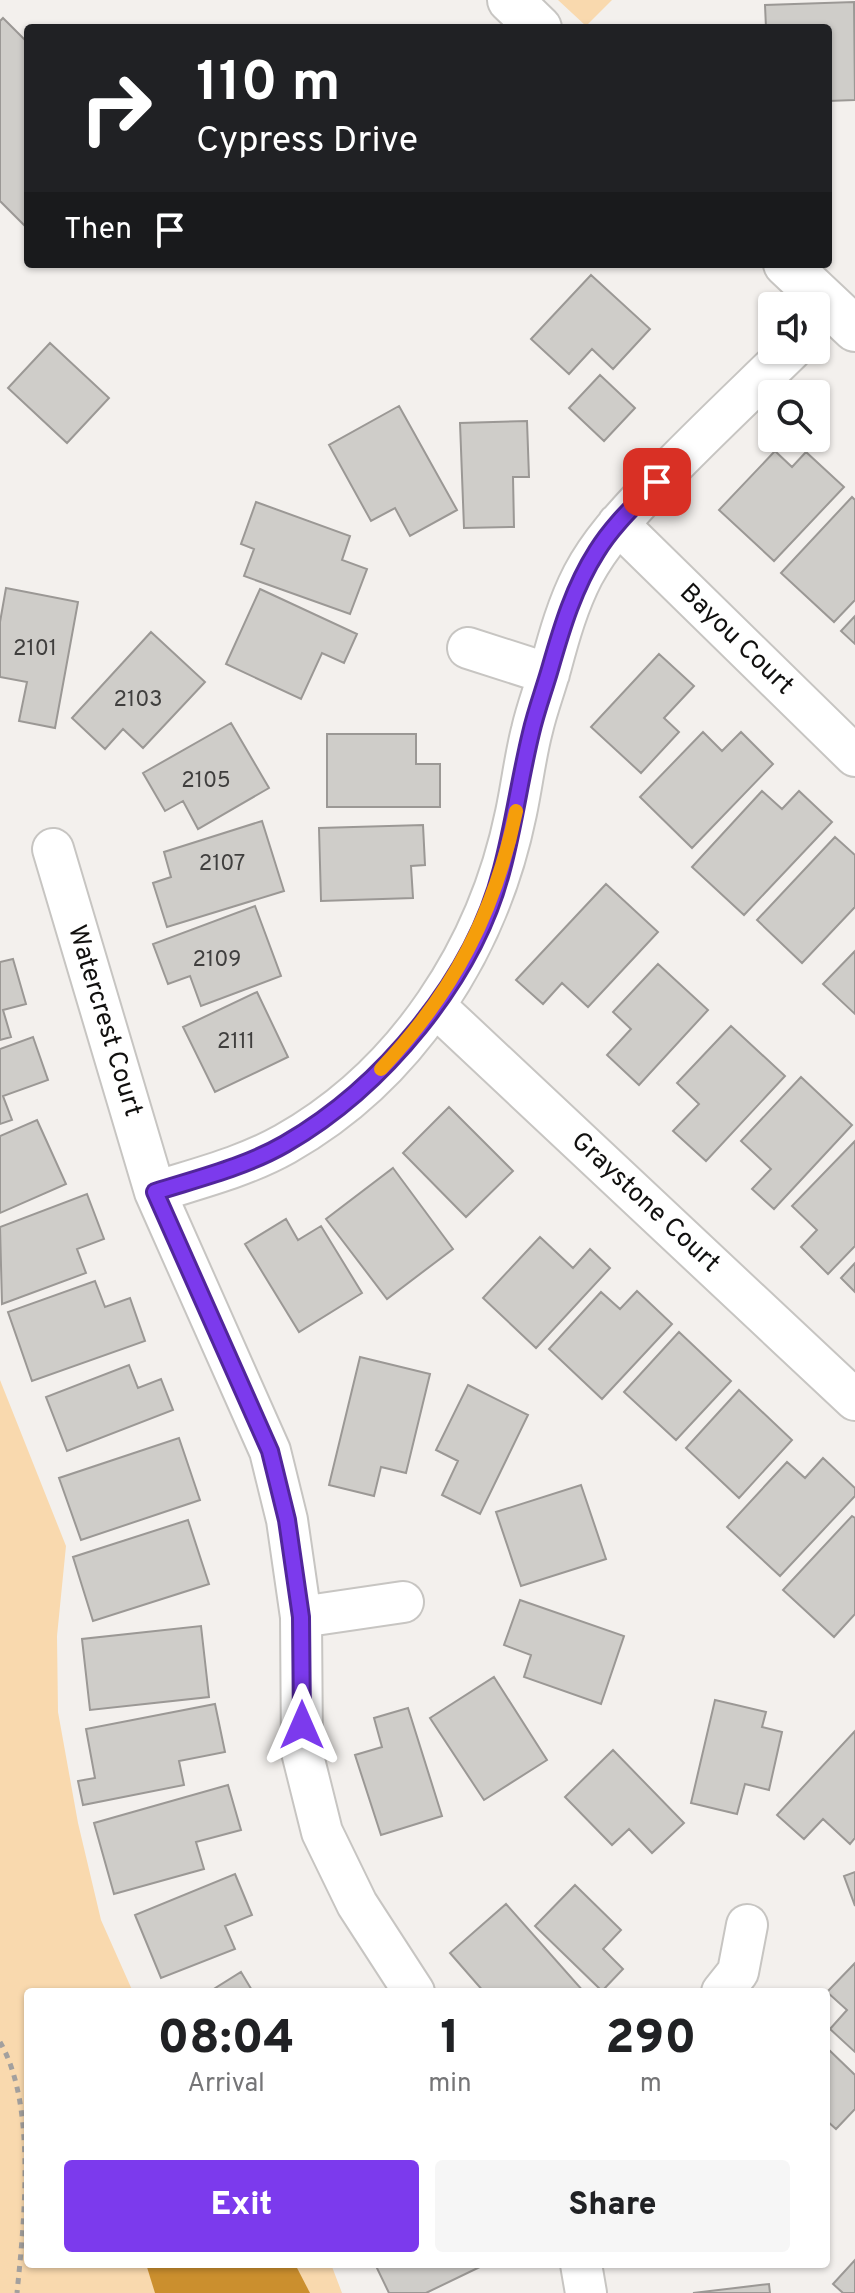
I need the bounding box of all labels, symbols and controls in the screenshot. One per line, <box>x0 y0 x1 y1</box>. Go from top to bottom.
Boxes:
text: 110 m <box>196 50 341 120</box>
icon: right <box>64 56 168 160</box>
text: Cypress Drive <box>196 119 418 165</box>
icon: arrive <box>148 208 192 252</box>
text: Then <box>64 212 132 249</box>
map controls <box>758 292 830 452</box>
button: sound <box>758 292 830 364</box>
button: search <box>758 380 830 452</box>
pin <box>623 448 691 516</box>
icon: arrive <box>635 460 679 504</box>
street label: Bayou Court <box>672 577 800 703</box>
house number: 2101 <box>13 636 57 663</box>
house number: 2103 <box>113 687 163 714</box>
house number: 2105 <box>181 768 231 795</box>
house number: 2107 <box>199 851 245 878</box>
street label: Watercrest Court <box>59 921 149 1121</box>
house number: 2109 <box>193 947 241 974</box>
house number: 2111 <box>217 1029 255 1056</box>
street label: Graystone Court <box>564 1125 726 1281</box>
position arrow <box>260 1683 344 1767</box>
text: 08:04 <box>158 2010 295 2070</box>
text: 1 <box>440 2010 460 2070</box>
text: 290 <box>605 2010 696 2070</box>
text: Arrival <box>187 2068 265 2101</box>
text: min <box>428 2068 472 2101</box>
text: m <box>640 2068 662 2101</box>
button: Exit <box>64 2160 419 2252</box>
button: Share <box>435 2160 790 2252</box>

